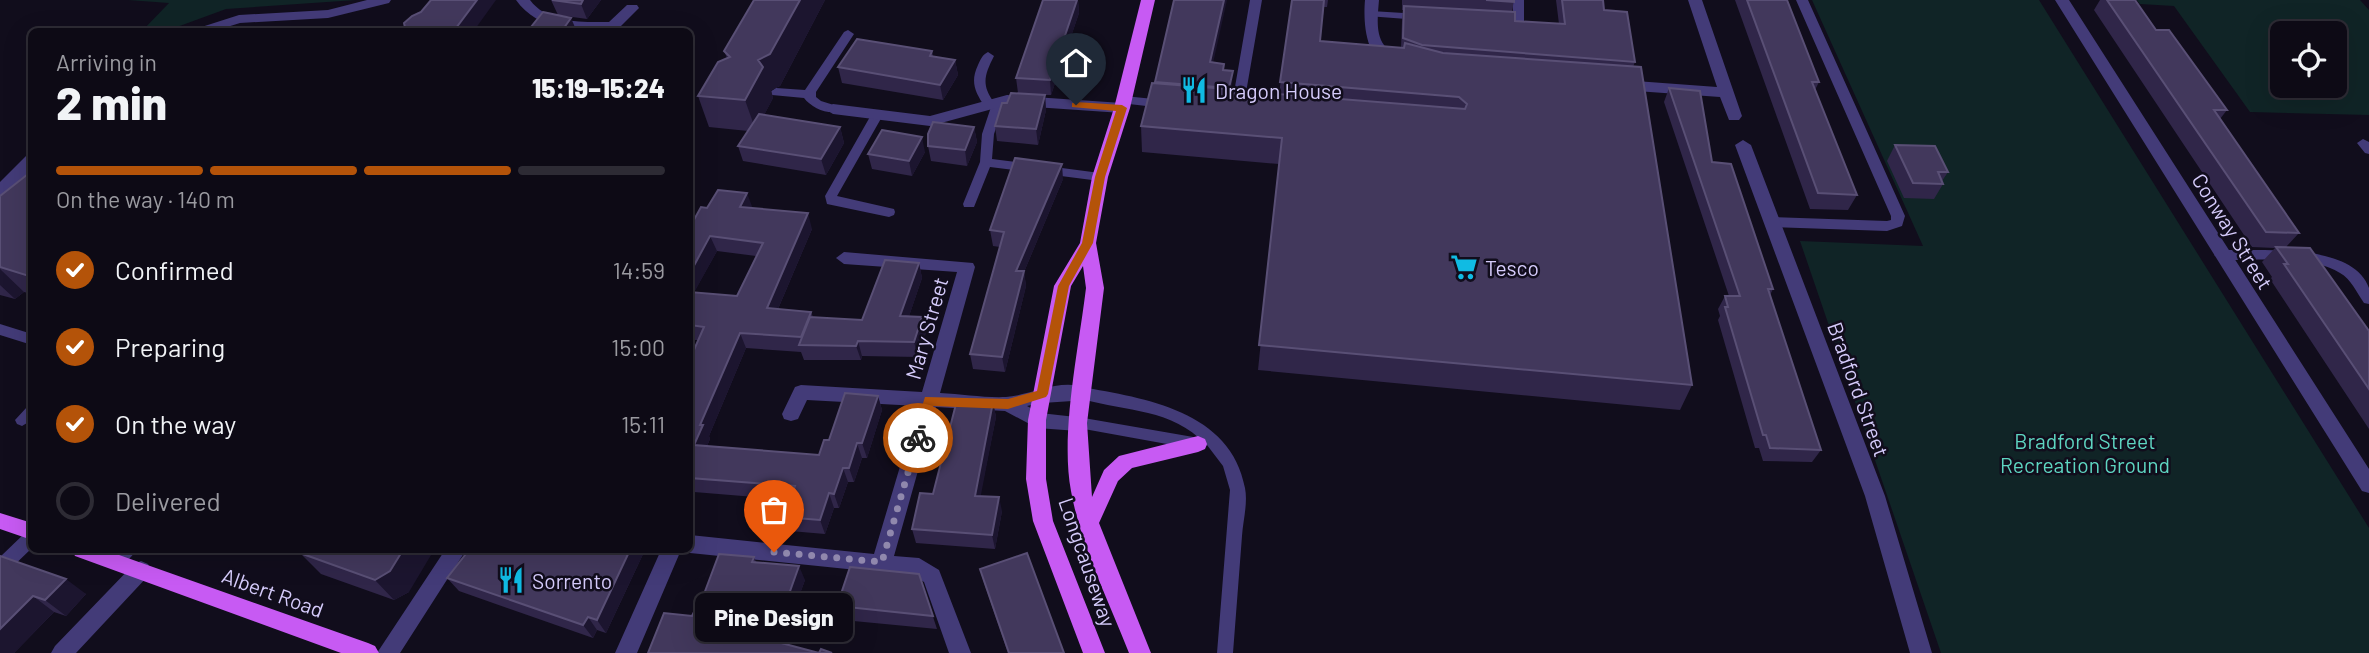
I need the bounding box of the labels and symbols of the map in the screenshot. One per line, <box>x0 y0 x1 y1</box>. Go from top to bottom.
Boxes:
pin <box>1046 33 1106 105</box>
restaurant icon: Dragon House <box>1179 75 1209 105</box>
place label: Dragon House <box>1215 78 1342 103</box>
street label: Conway Street <box>2187 168 2279 294</box>
supermarket icon: Tesco <box>1449 252 1479 282</box>
place label: Tesco <box>1485 255 1539 280</box>
street label: Mary Street <box>899 274 953 382</box>
street label: Bradford Street <box>1823 318 1895 460</box>
courier <box>883 403 953 473</box>
park label: Bradford Street Recreation Ground <box>2000 428 2170 477</box>
pin <box>744 480 804 552</box>
street label: Longcauseway <box>1054 494 1122 630</box>
street label: Albert Road <box>219 562 327 622</box>
restaurant icon: Sorrento <box>496 565 526 595</box>
place label: Sorrento <box>532 568 612 593</box>
callout: Pine Design <box>695 594 853 643</box>

